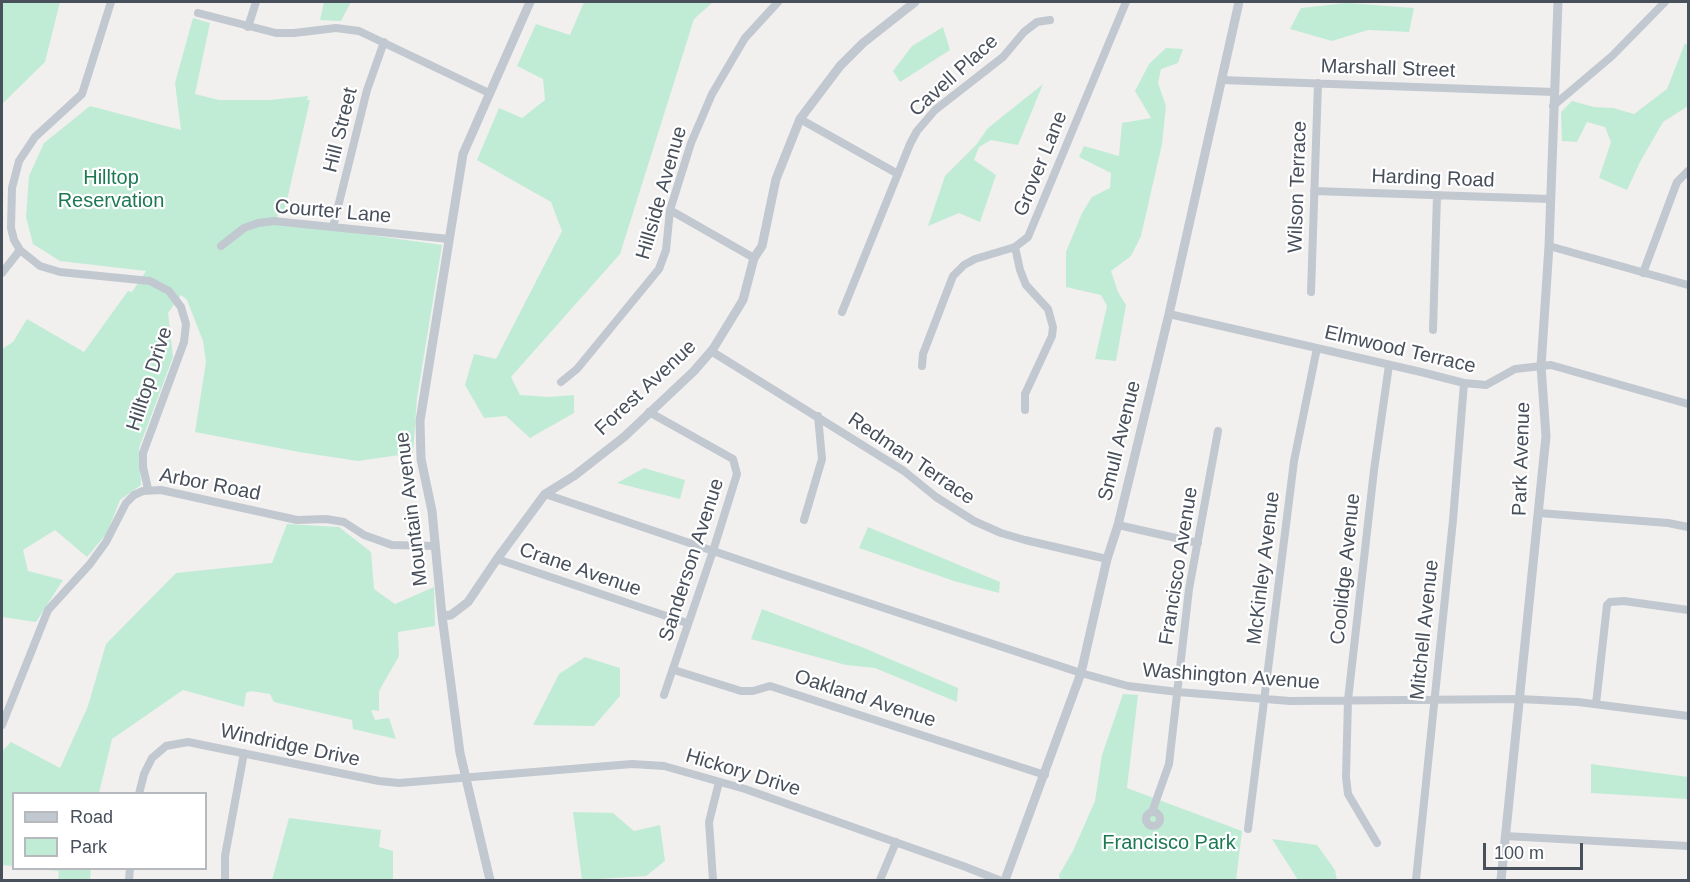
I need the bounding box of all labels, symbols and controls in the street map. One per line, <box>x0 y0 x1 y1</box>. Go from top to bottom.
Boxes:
street label: Cavell Place <box>905 30 1003 122</box>
street label: Marshall Street <box>1320 55 1456 83</box>
street label: Hill Street <box>319 85 363 175</box>
street label: Grover Lane <box>1009 108 1073 220</box>
street label: Wilson Terrace <box>1284 120 1312 254</box>
street label: Hillside Avenue <box>632 124 692 262</box>
street label: Harding Road <box>1371 165 1495 193</box>
park label: Hilltop Reservation <box>58 166 164 213</box>
street label: Courter Lane <box>274 195 392 229</box>
street label: Elmwood Terrace <box>1322 321 1478 379</box>
street label: Hilltop Drive <box>122 324 178 434</box>
street label: Forest Avenue <box>590 335 702 441</box>
street label: Smull Avenue <box>1093 378 1147 504</box>
street label: Park Avenue <box>1508 402 1536 516</box>
street label: Redman Terrace <box>843 408 979 510</box>
street label: Mountain Avenue <box>391 430 433 588</box>
street label: Arbor Road <box>158 463 262 507</box>
street label: Sanderson Avenue <box>654 476 730 644</box>
street label: Francisco Avenue <box>1155 485 1203 647</box>
street label: McKinley Avenue <box>1243 490 1285 646</box>
street label: Coolidge Avenue <box>1326 492 1366 646</box>
street label: Crane Avenue <box>516 538 644 602</box>
street label: Mitchell Avenue <box>1406 559 1444 701</box>
street label: Washington Avenue <box>1141 659 1321 695</box>
street label: Oakland Avenue <box>791 665 939 733</box>
street label: Windridge Drive <box>218 719 362 773</box>
street label: Hickory Drive <box>683 744 803 802</box>
legend <box>12 792 207 870</box>
text: Road <box>70 807 113 827</box>
park label: Francisco Park <box>1102 831 1236 855</box>
scale bar <box>1486 831 1586 869</box>
text: Park <box>70 837 107 857</box>
text: 100 m <box>1494 843 1544 863</box>

